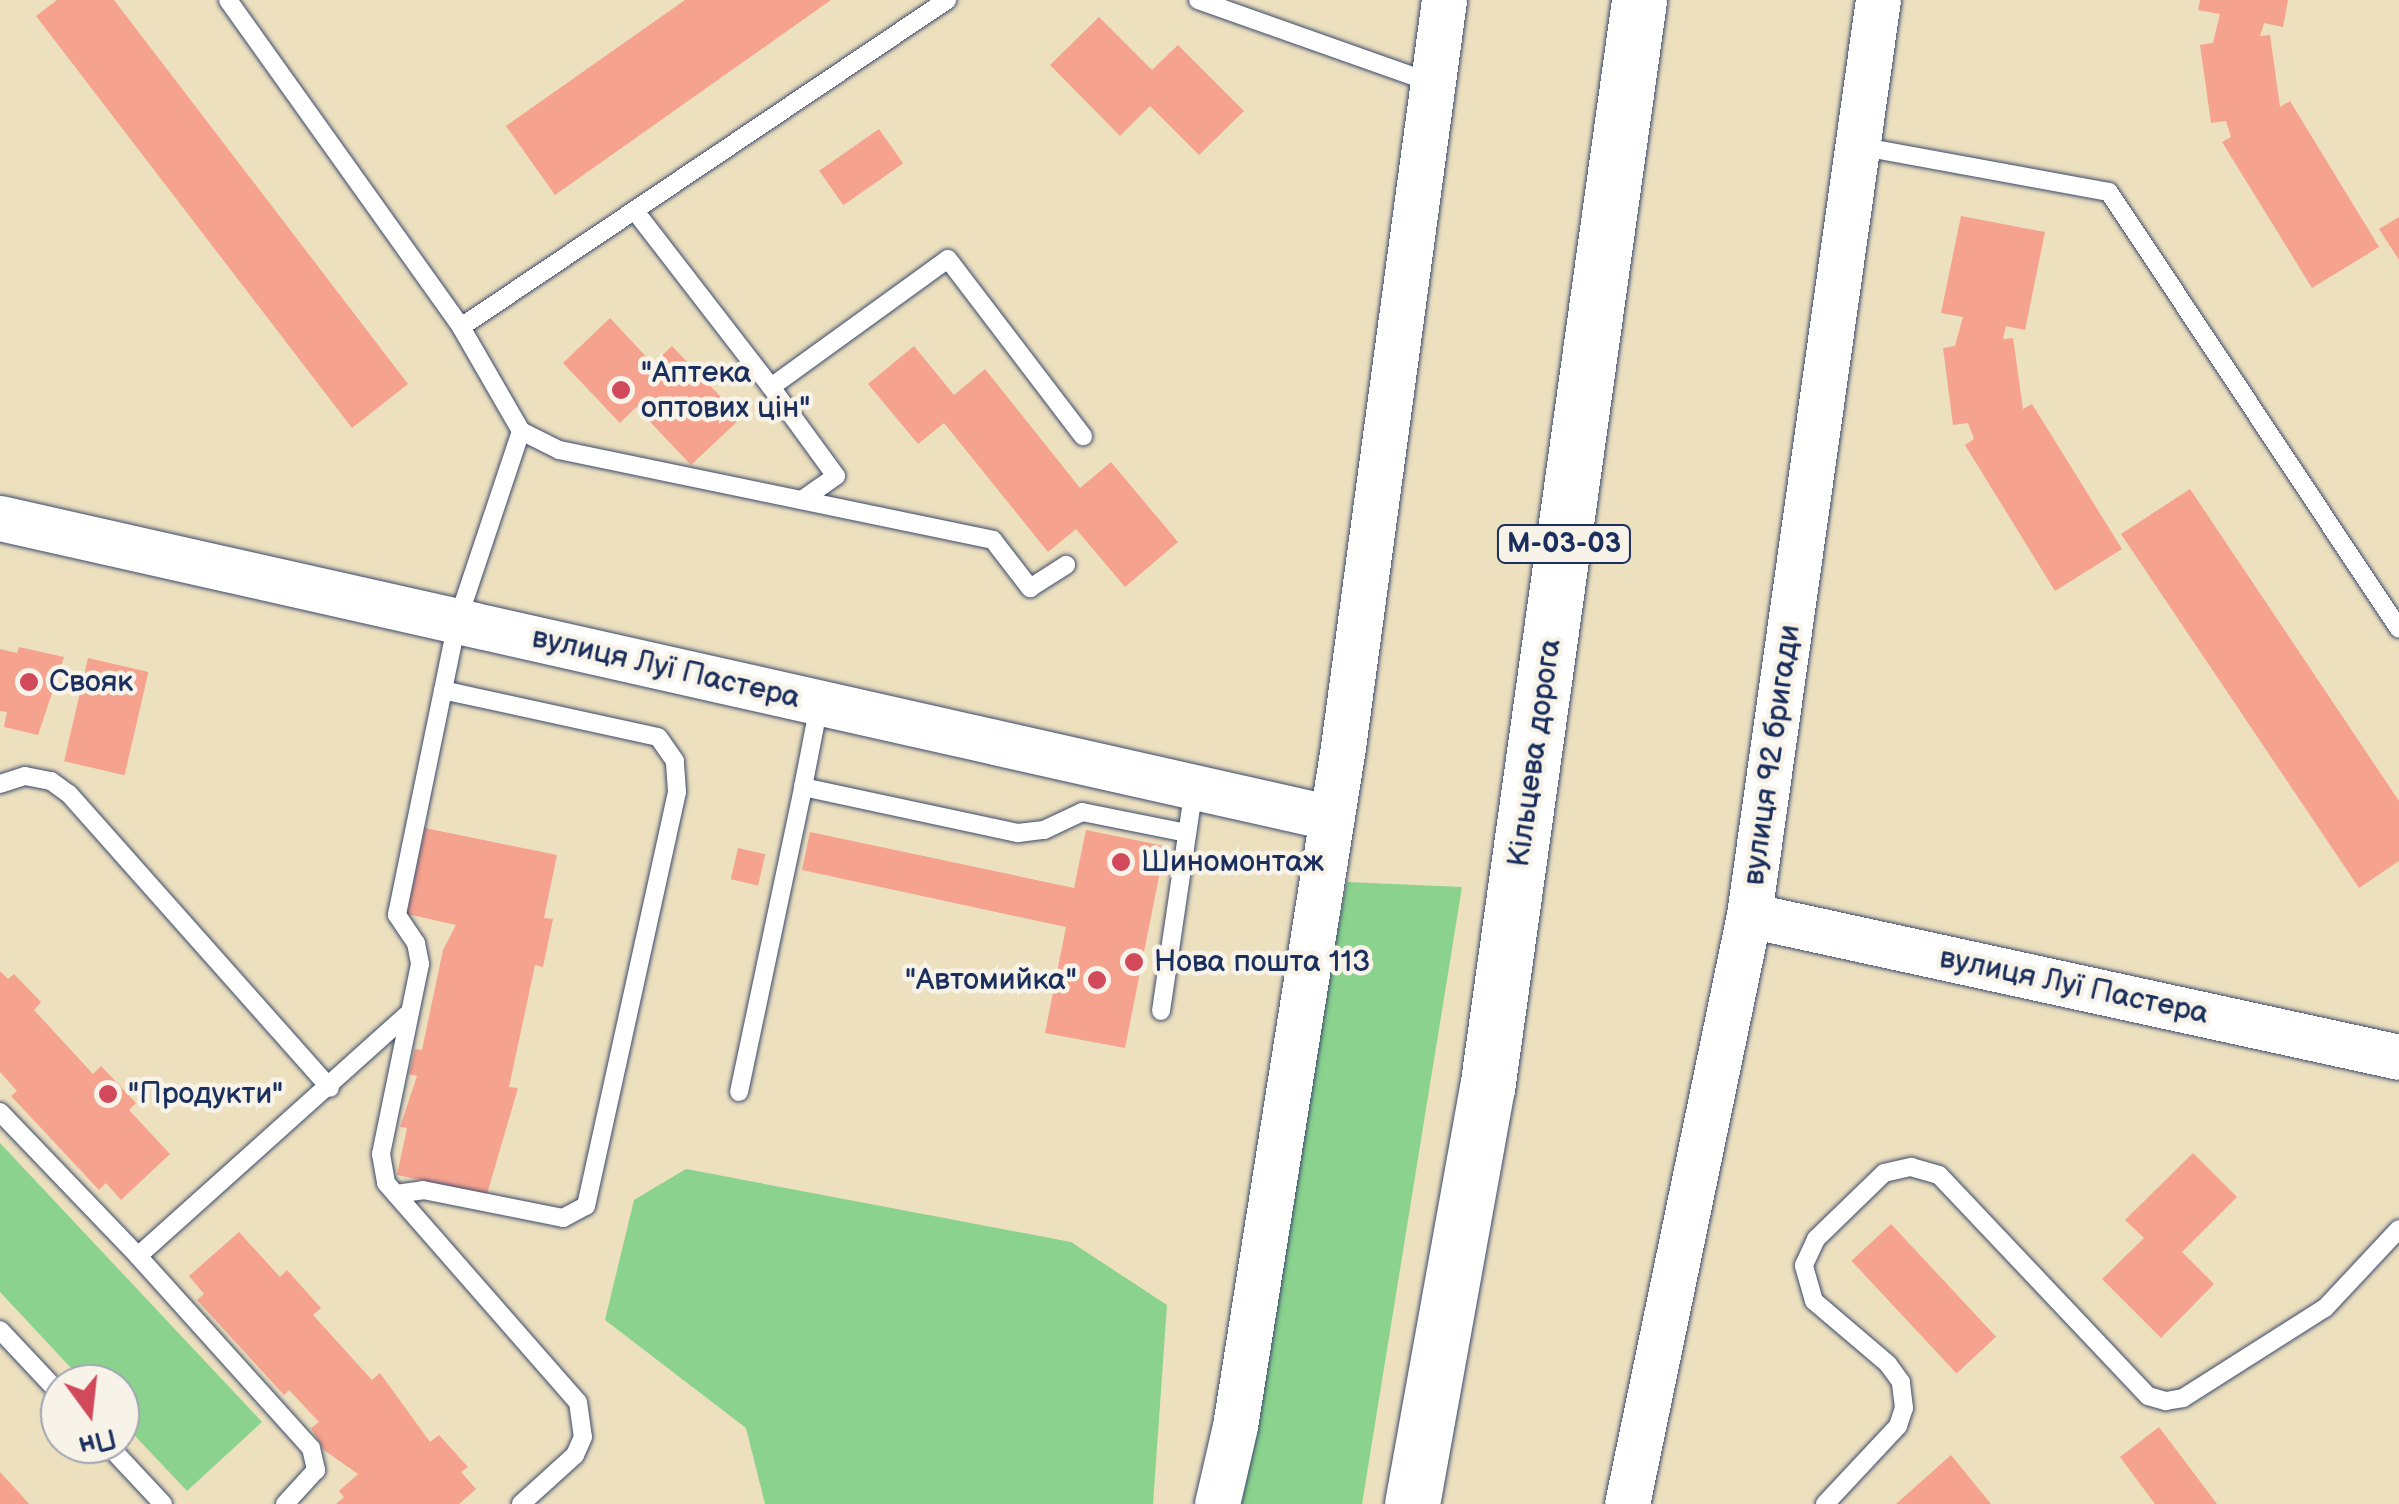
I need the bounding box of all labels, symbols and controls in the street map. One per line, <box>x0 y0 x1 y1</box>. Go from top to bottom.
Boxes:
place label: "Аптека оптових цін" <box>641 355 810 426</box>
marker: "Аптека оптових цін" <box>610 379 632 401</box>
road number: М-03-03 <box>1496 521 1632 567</box>
street label: вулиця Луї Пастера <box>528 620 804 716</box>
street label: вулиця 92 бригади <box>1736 622 1808 888</box>
street label: Кільцева дорога <box>1501 637 1569 869</box>
place label: Свояк <box>49 664 133 700</box>
marker: Свояк <box>18 671 40 693</box>
place label: Шиномонтаж <box>1141 844 1324 880</box>
marker: Шиномонтаж <box>1110 851 1132 873</box>
street label: вулиця Луї Пастера <box>1936 940 2212 1032</box>
place label: Нова пошта 113 <box>1154 944 1370 980</box>
marker: Нова пошта 113 <box>1123 951 1145 973</box>
place label: "Автомийка" <box>905 962 1077 998</box>
marker: "Автомийка" <box>1086 969 1108 991</box>
place label: "Продукти" <box>128 1076 283 1112</box>
marker: "Продукти" <box>97 1083 119 1105</box>
north arrow <box>40 1364 140 1464</box>
text: Пн <box>75 1421 120 1462</box>

